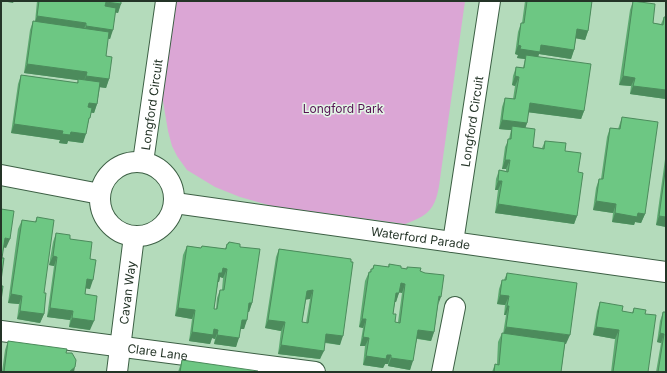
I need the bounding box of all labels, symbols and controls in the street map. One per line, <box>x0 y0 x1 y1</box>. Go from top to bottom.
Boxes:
street label: Longford Circuit <box>137 58 165 151</box>
street label: Longford Circuit <box>457 75 486 168</box>
park label: Longford Park <box>303 101 384 116</box>
street label: Waterford Parade <box>370 223 471 252</box>
street label: Cavan Way <box>116 260 138 325</box>
street label: Clare Lane <box>127 340 189 363</box>

